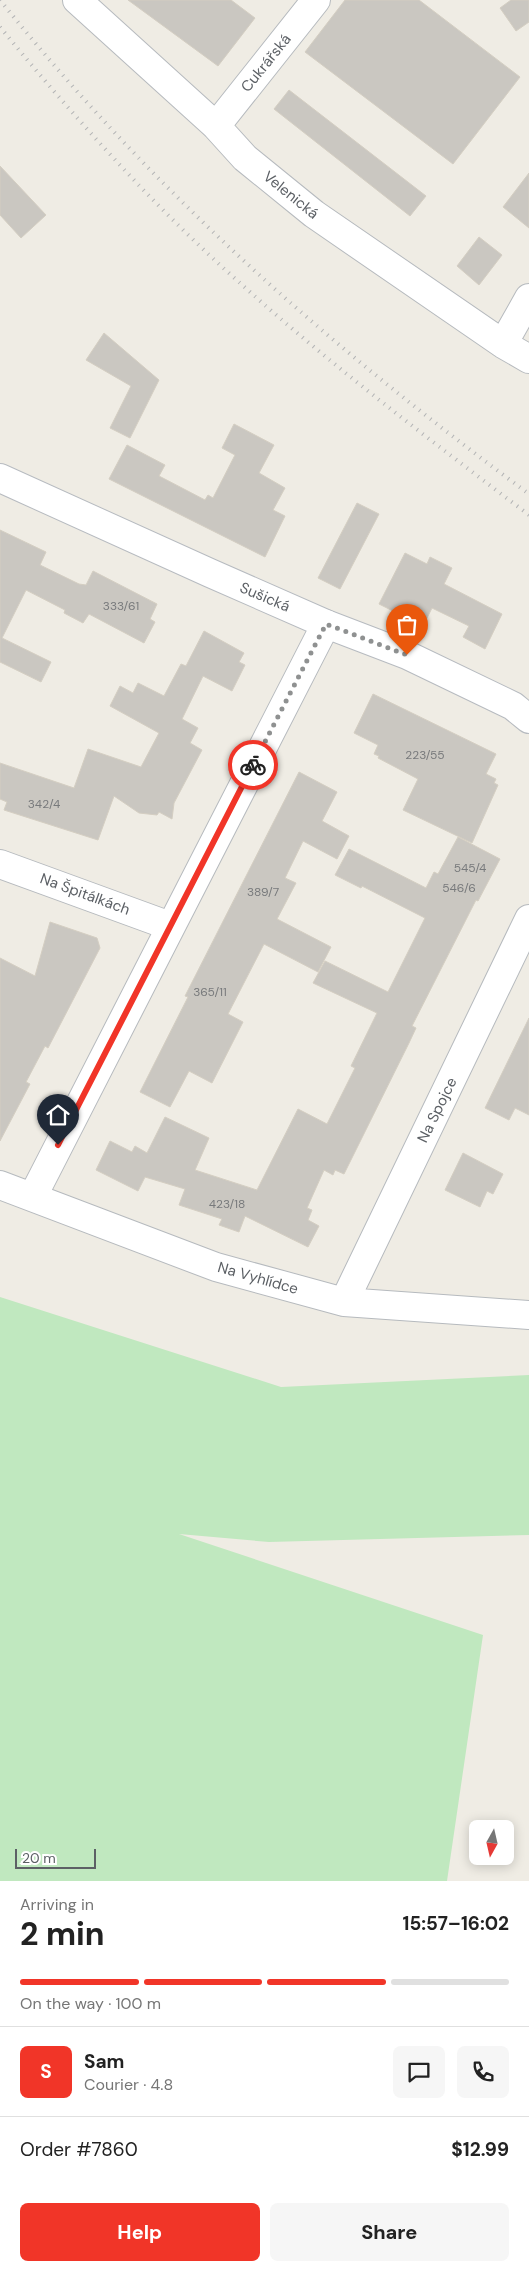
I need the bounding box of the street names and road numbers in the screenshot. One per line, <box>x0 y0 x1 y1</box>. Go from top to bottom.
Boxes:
street label: Cukrářská <box>236 30 296 96</box>
street label: Velenická <box>259 166 323 224</box>
street label: Sušická <box>237 578 293 616</box>
street label: Na Špitálkách <box>37 868 133 920</box>
street label: Na Spojce <box>413 1074 461 1146</box>
street label: Na Vyhlídce <box>215 1257 301 1299</box>

